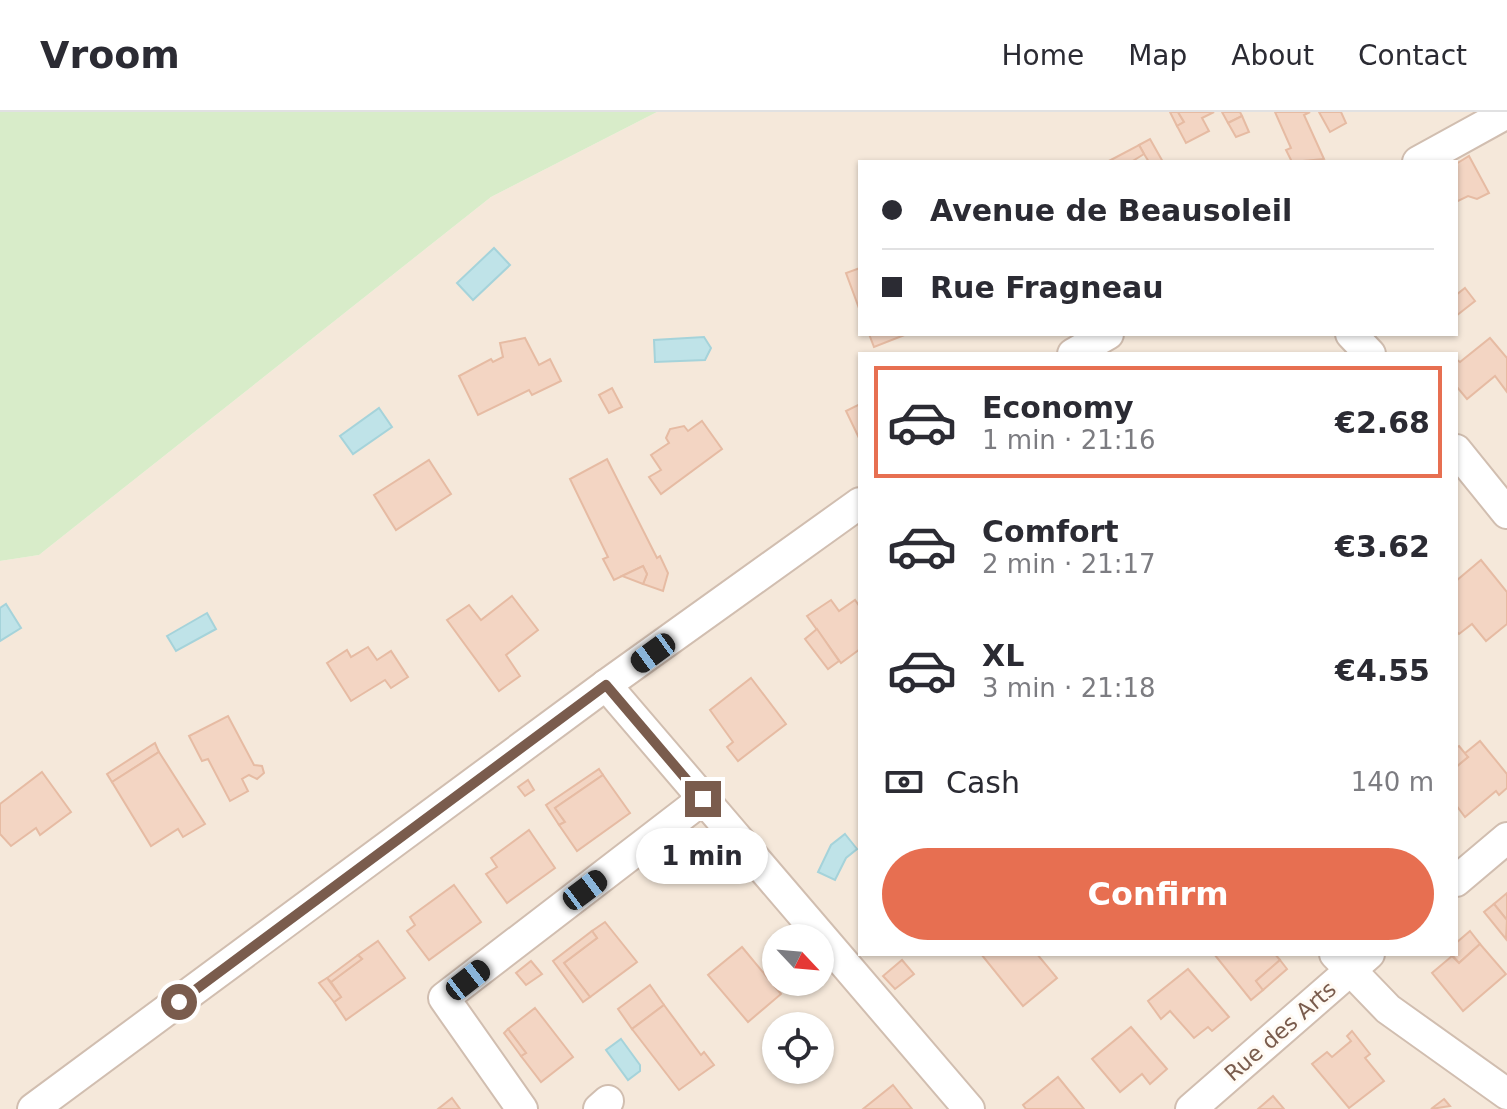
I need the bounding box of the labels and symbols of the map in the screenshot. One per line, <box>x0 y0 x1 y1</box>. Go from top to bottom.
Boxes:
car <box>627 629 679 677</box>
route end <box>685 781 721 817</box>
callout: 1 min <box>637 827 769 883</box>
car <box>559 866 611 914</box>
north arrow <box>762 924 834 996</box>
car <box>442 956 494 1004</box>
street label: Rue des Arts <box>1220 976 1341 1086</box>
route start <box>161 984 197 1020</box>

